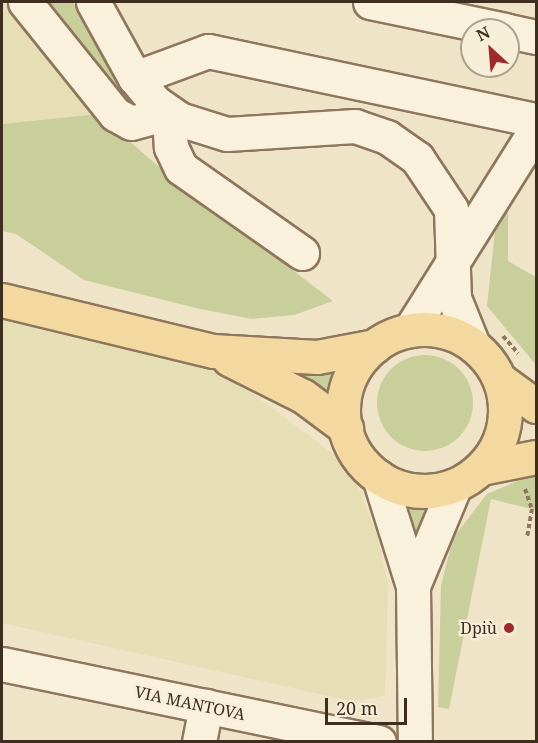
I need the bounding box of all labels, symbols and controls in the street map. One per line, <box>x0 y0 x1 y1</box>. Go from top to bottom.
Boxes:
north arrow <box>460 18 520 78</box>
text: N <box>472 21 493 46</box>
place label: Dpiù <box>460 618 497 638</box>
marker: Dpiù <box>502 621 516 635</box>
street label: VIA MANTOVA <box>133 682 247 724</box>
scale bar <box>328 686 410 724</box>
text: 20 m <box>336 696 378 720</box>

